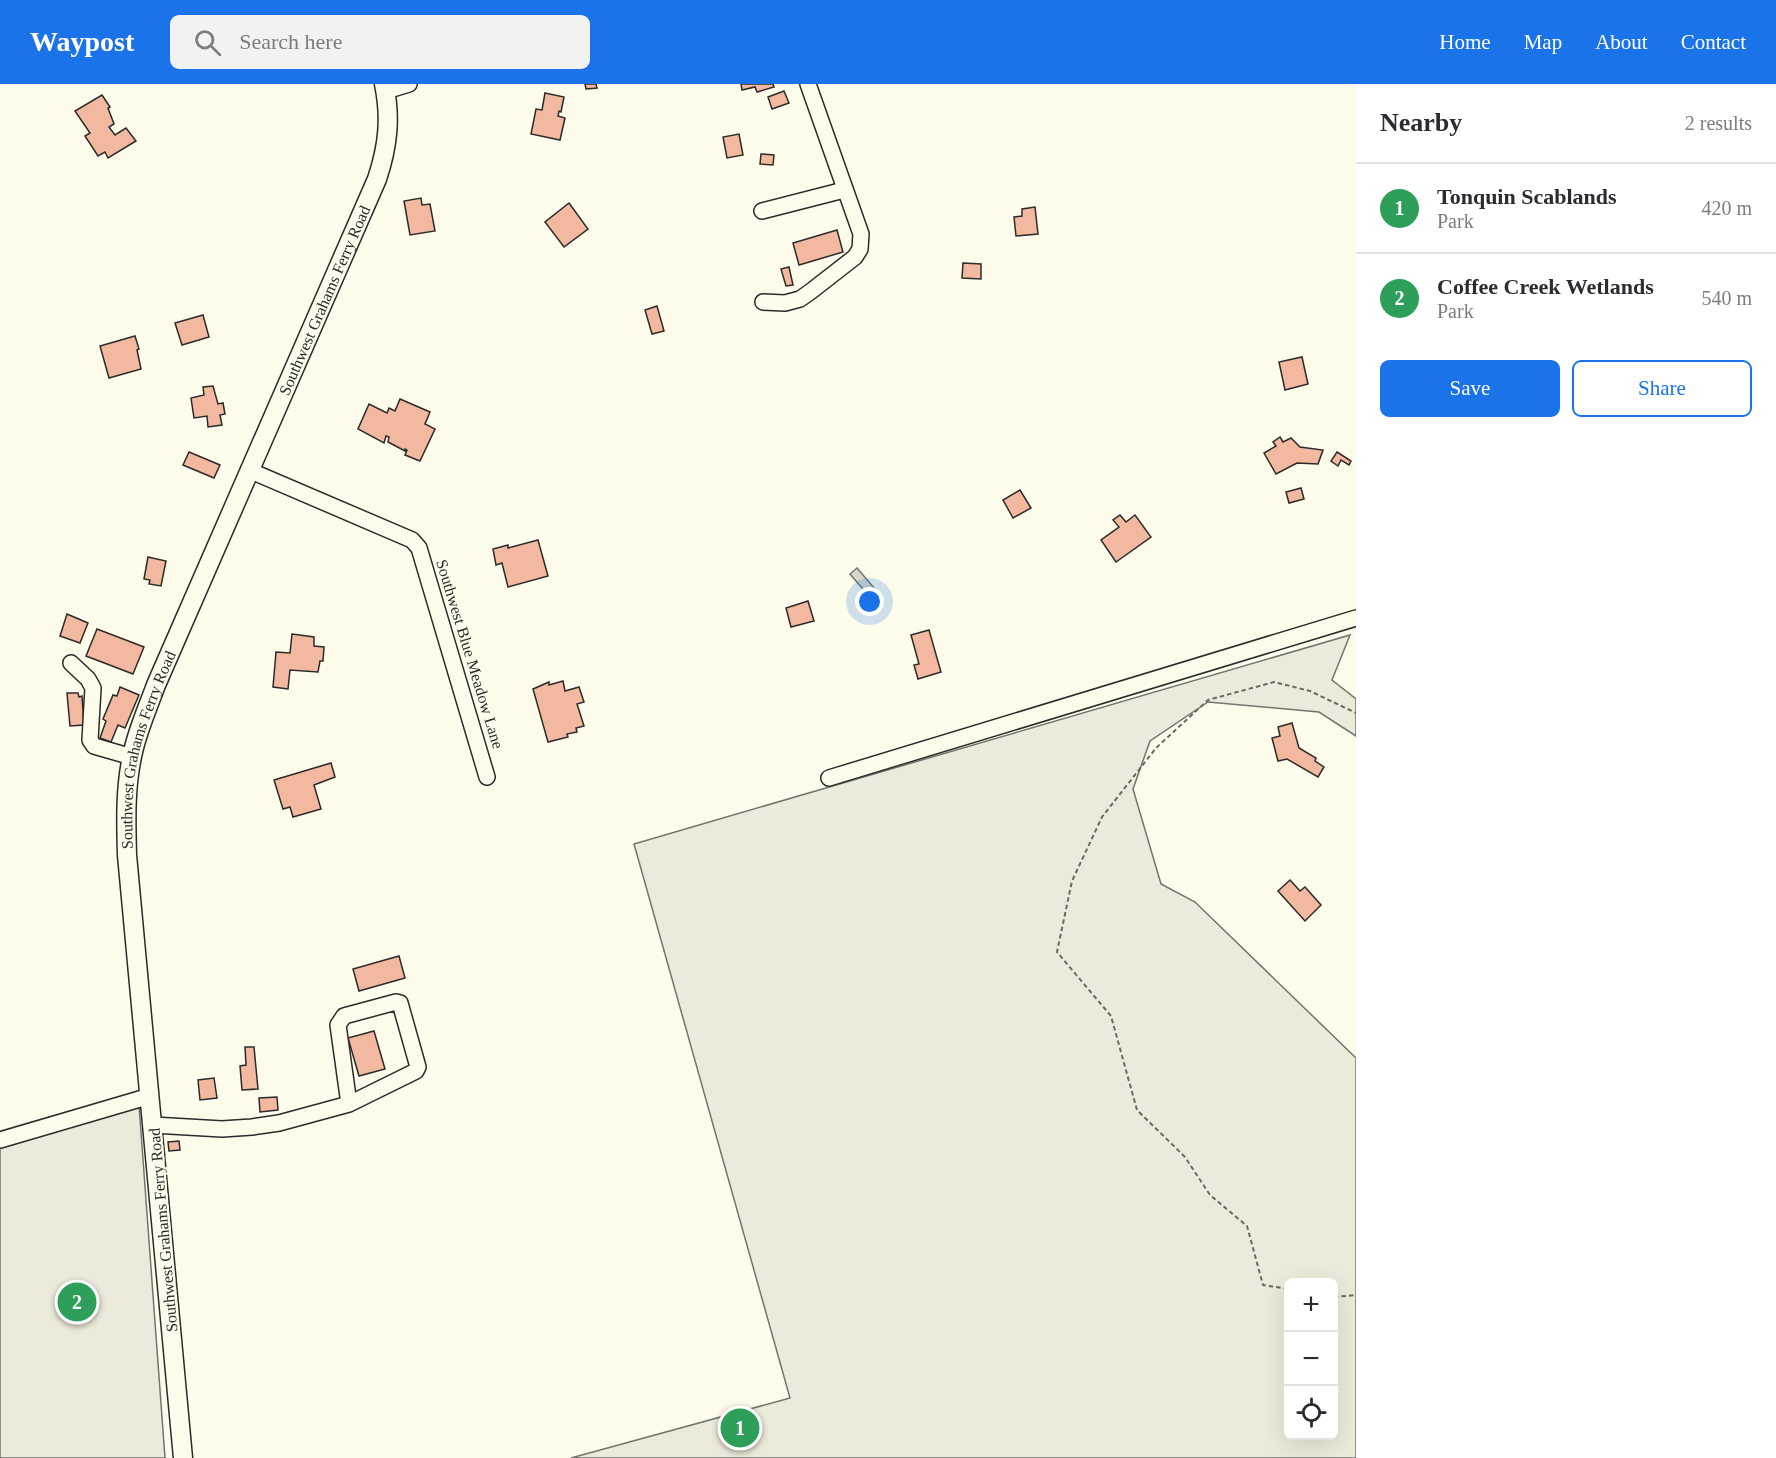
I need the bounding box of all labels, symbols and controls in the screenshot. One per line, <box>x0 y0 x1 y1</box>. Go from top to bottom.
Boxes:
search box <box>170 15 590 69</box>
text: Waypost <box>30 26 134 57</box>
icon: search <box>191 26 224 59</box>
text: Search here <box>239 29 342 54</box>
text: Home <box>1439 30 1491 54</box>
text: Map <box>1524 30 1562 54</box>
text: About <box>1595 30 1648 54</box>
text: Contact <box>1681 30 1746 54</box>
text: Nearby <box>1380 108 1462 137</box>
text: 2 results <box>1685 112 1752 134</box>
text: Tonquin Scablands <box>1437 184 1617 209</box>
text: 1 <box>1395 197 1405 219</box>
text: 420 m <box>1701 197 1752 219</box>
street label: Southwest Grahams Ferry Road <box>275 203 373 397</box>
text: Park <box>1437 210 1474 232</box>
text: Coffee Creek Wetlands <box>1437 274 1654 299</box>
text: 2 <box>1395 287 1405 309</box>
text: 540 m <box>1701 287 1752 309</box>
text: Park <box>1437 300 1474 322</box>
button: Save <box>1380 360 1560 417</box>
button: Share <box>1572 360 1752 417</box>
street label: Southwest Blue Meadow Lane <box>433 557 507 751</box>
your location <box>855 587 884 616</box>
street label: Southwest Grahams Ferry Road <box>118 648 178 849</box>
street label: Southwest Grahams Ferry Road <box>146 1127 181 1333</box>
map controls <box>1284 1278 1338 1440</box>
button: + <box>1284 1278 1338 1332</box>
pin: 2 <box>58 1280 97 1324</box>
button: − <box>1284 1332 1338 1386</box>
button: locate <box>1284 1386 1338 1440</box>
pin: 1 <box>720 1406 760 1450</box>

